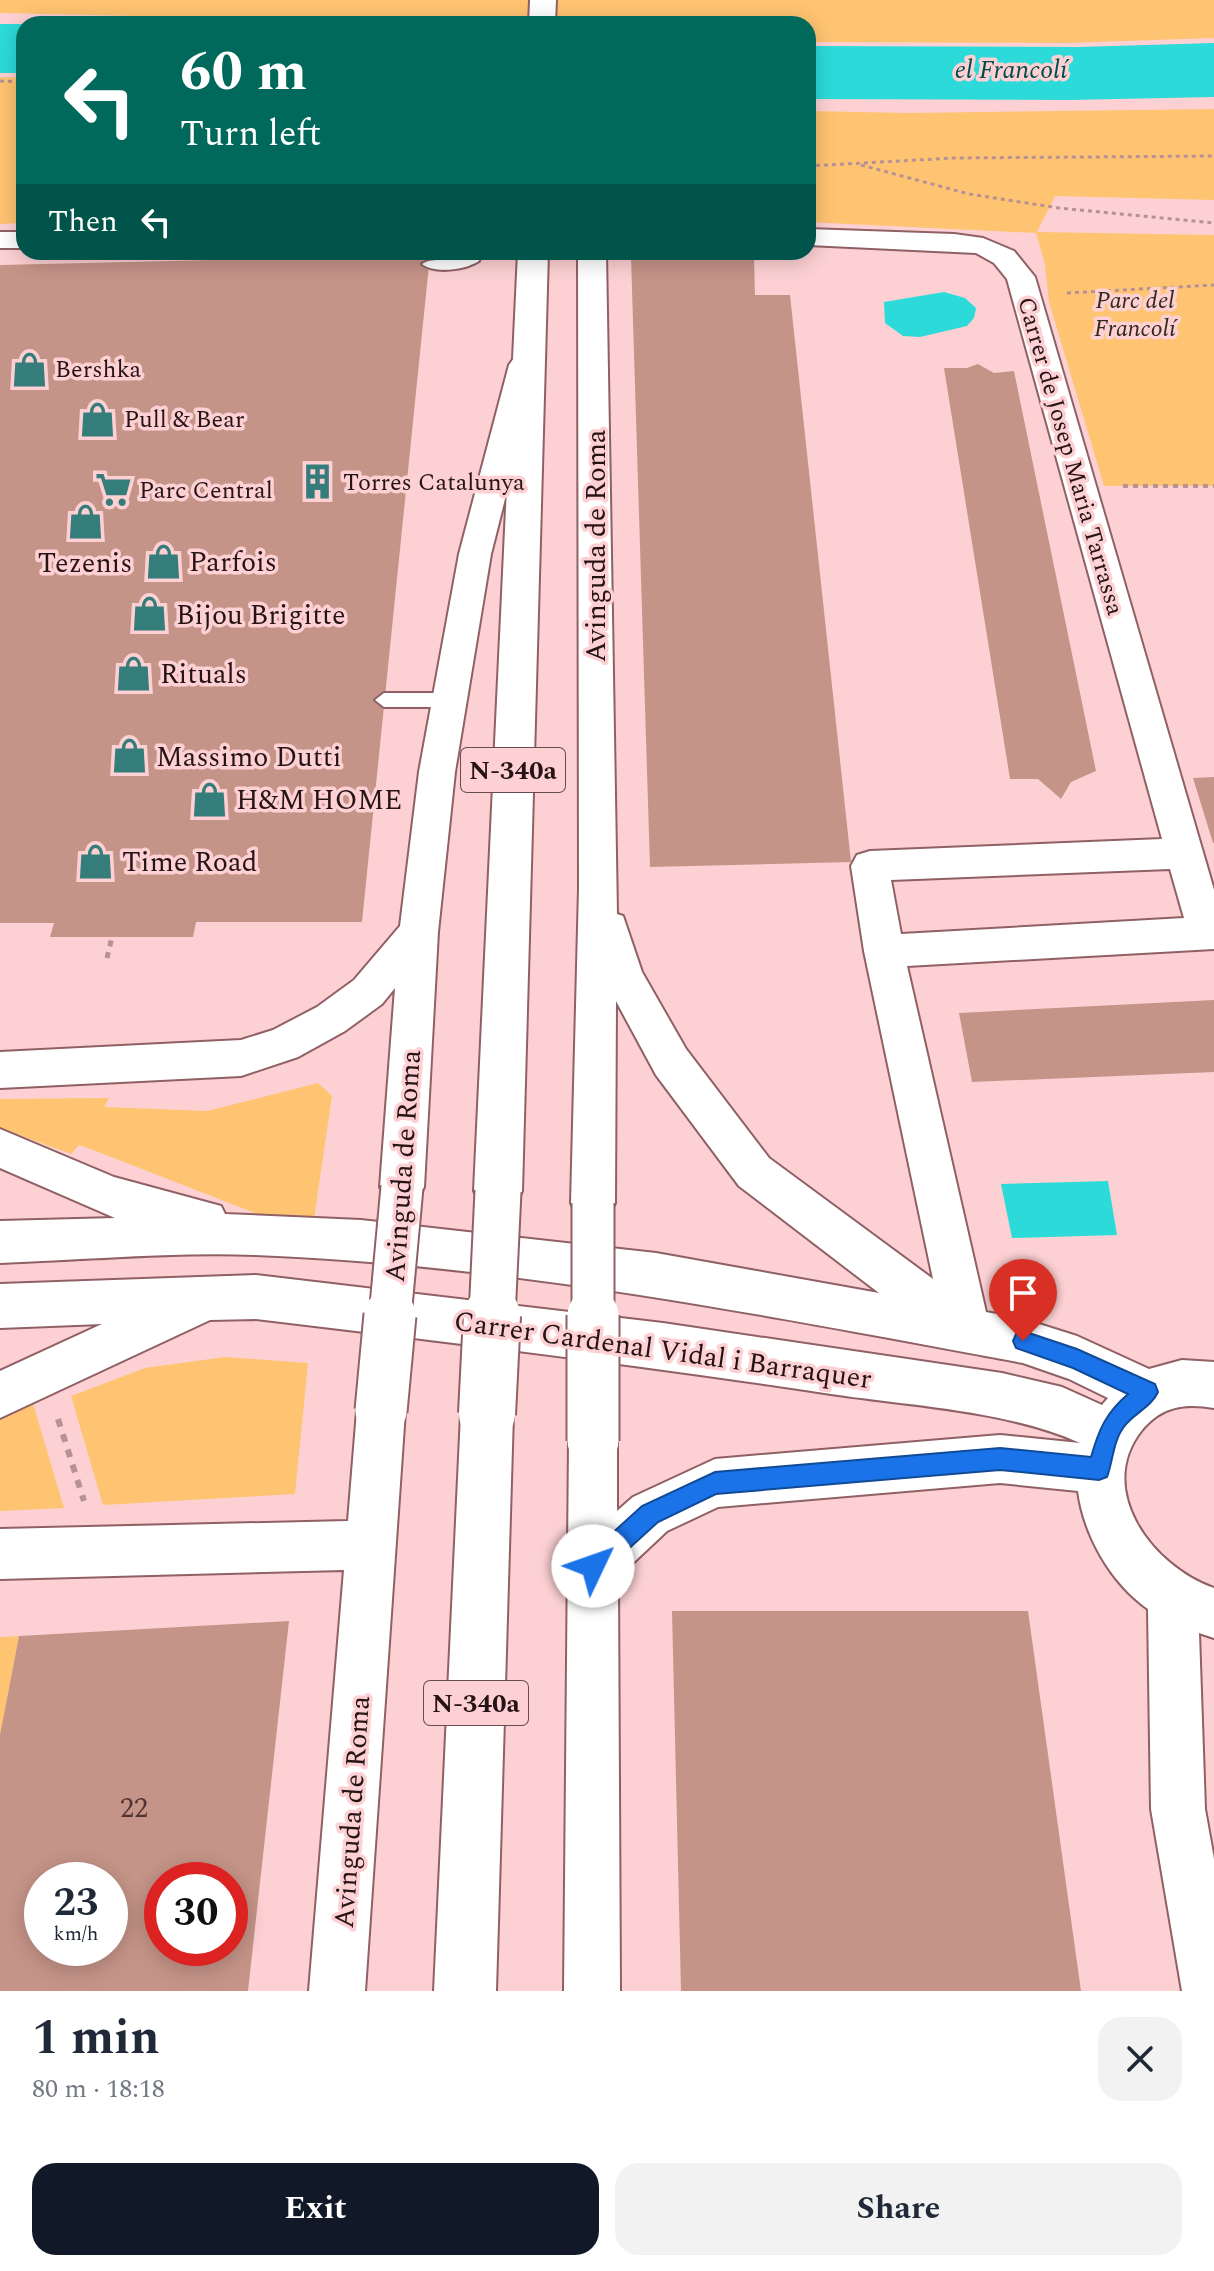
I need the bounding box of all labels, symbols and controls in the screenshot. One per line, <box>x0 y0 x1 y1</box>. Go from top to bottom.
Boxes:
text: 60 m <box>180 30 307 115</box>
icon: left <box>48 48 152 152</box>
water label: el Francolí <box>955 50 1070 90</box>
text: Turn left <box>180 107 321 162</box>
text: Then <box>48 199 118 245</box>
icon: left <box>134 200 178 244</box>
park label: Parc del Francolí <box>1094 283 1178 347</box>
street label: Carrer de Josep Maria Tarrassa <box>1007 293 1133 620</box>
shop icon: Bershka <box>10 350 48 388</box>
place label: Bershka <box>55 352 142 388</box>
shop icon: Pull & Bear <box>79 400 117 438</box>
place label: Pull & Bear <box>124 402 245 438</box>
street label: Avinguda de Roma <box>575 429 618 663</box>
building icon: Torres Catalunya <box>298 463 336 501</box>
place label: Torres Catalunya <box>343 465 525 501</box>
supermarket icon: Parc Central <box>94 471 132 509</box>
place label: Parc Central <box>139 473 273 509</box>
shop icon: Tezenis <box>66 503 104 541</box>
place label: Parfois <box>189 541 277 584</box>
place label: Tezenis <box>38 542 132 585</box>
shop icon: Parfois <box>144 542 182 580</box>
place label: Bijou Brigitte <box>176 594 346 637</box>
shop icon: Bijou Brigitte <box>131 595 169 633</box>
place label: Rituals <box>160 653 247 696</box>
shop icon: Rituals <box>115 654 153 692</box>
place label: Massimo Dutti <box>156 736 341 779</box>
shop icon: Massimo Dutti <box>111 737 149 775</box>
road number: N-340a <box>461 748 565 792</box>
place label: H&M HOME <box>236 779 402 822</box>
shop icon: H&M HOME <box>191 780 229 818</box>
place label: Time Road <box>122 841 257 884</box>
shop icon: Time Road <box>77 842 115 880</box>
street label: Avinguda de Roma <box>374 1048 433 1284</box>
pin <box>989 1259 1057 1341</box>
icon: arrive <box>1001 1271 1045 1315</box>
street label: Carrer Cardenal Vidal i Barraquer <box>451 1300 874 1401</box>
position arrow <box>551 1524 635 1608</box>
road number: N-340a <box>424 1681 528 1725</box>
street label: Avinguda de Roma <box>323 1694 382 1930</box>
house number: 22 <box>120 1787 148 1830</box>
speed limit sign: 30 <box>144 1862 248 1966</box>
text: 23 <box>54 1873 98 1934</box>
text: km/h <box>54 1919 99 1949</box>
text: 1 min <box>32 2002 160 2075</box>
button: close <box>1098 2017 1182 2101</box>
text: 80 m · 18:18 <box>32 2069 165 2109</box>
button: Exit <box>32 2163 599 2255</box>
button: Share <box>615 2163 1182 2255</box>

